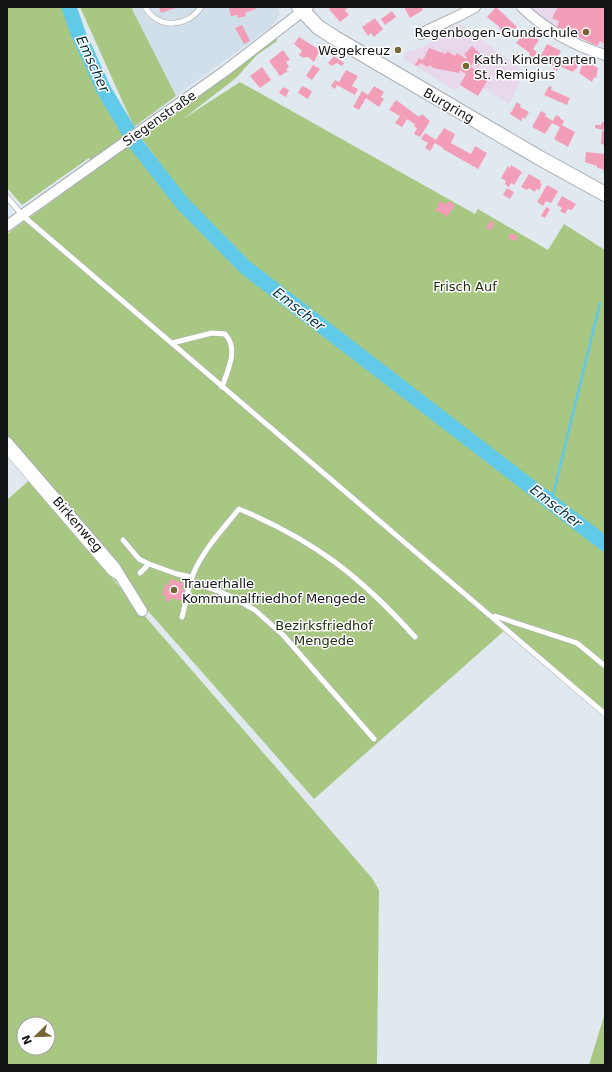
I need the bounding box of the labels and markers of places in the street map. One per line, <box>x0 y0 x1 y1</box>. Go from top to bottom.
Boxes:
place label: Regenbogen-Gundschule <box>414 25 578 40</box>
marker: Regenbogen-Gundschule <box>581 27 591 37</box>
place label: Wegekreuz <box>318 43 390 58</box>
marker: Wegekreuz <box>393 45 403 55</box>
place label: Kath. Kindergarten St. Remigius <box>474 52 597 82</box>
marker: Kath. Kindergarten St. Remigius <box>461 61 471 71</box>
place label: Trauerhalle Kommunalfriedhof Mengede <box>181 576 366 606</box>
marker: Trauerhalle Kommunalfriedhof Mengede <box>169 585 179 595</box>

